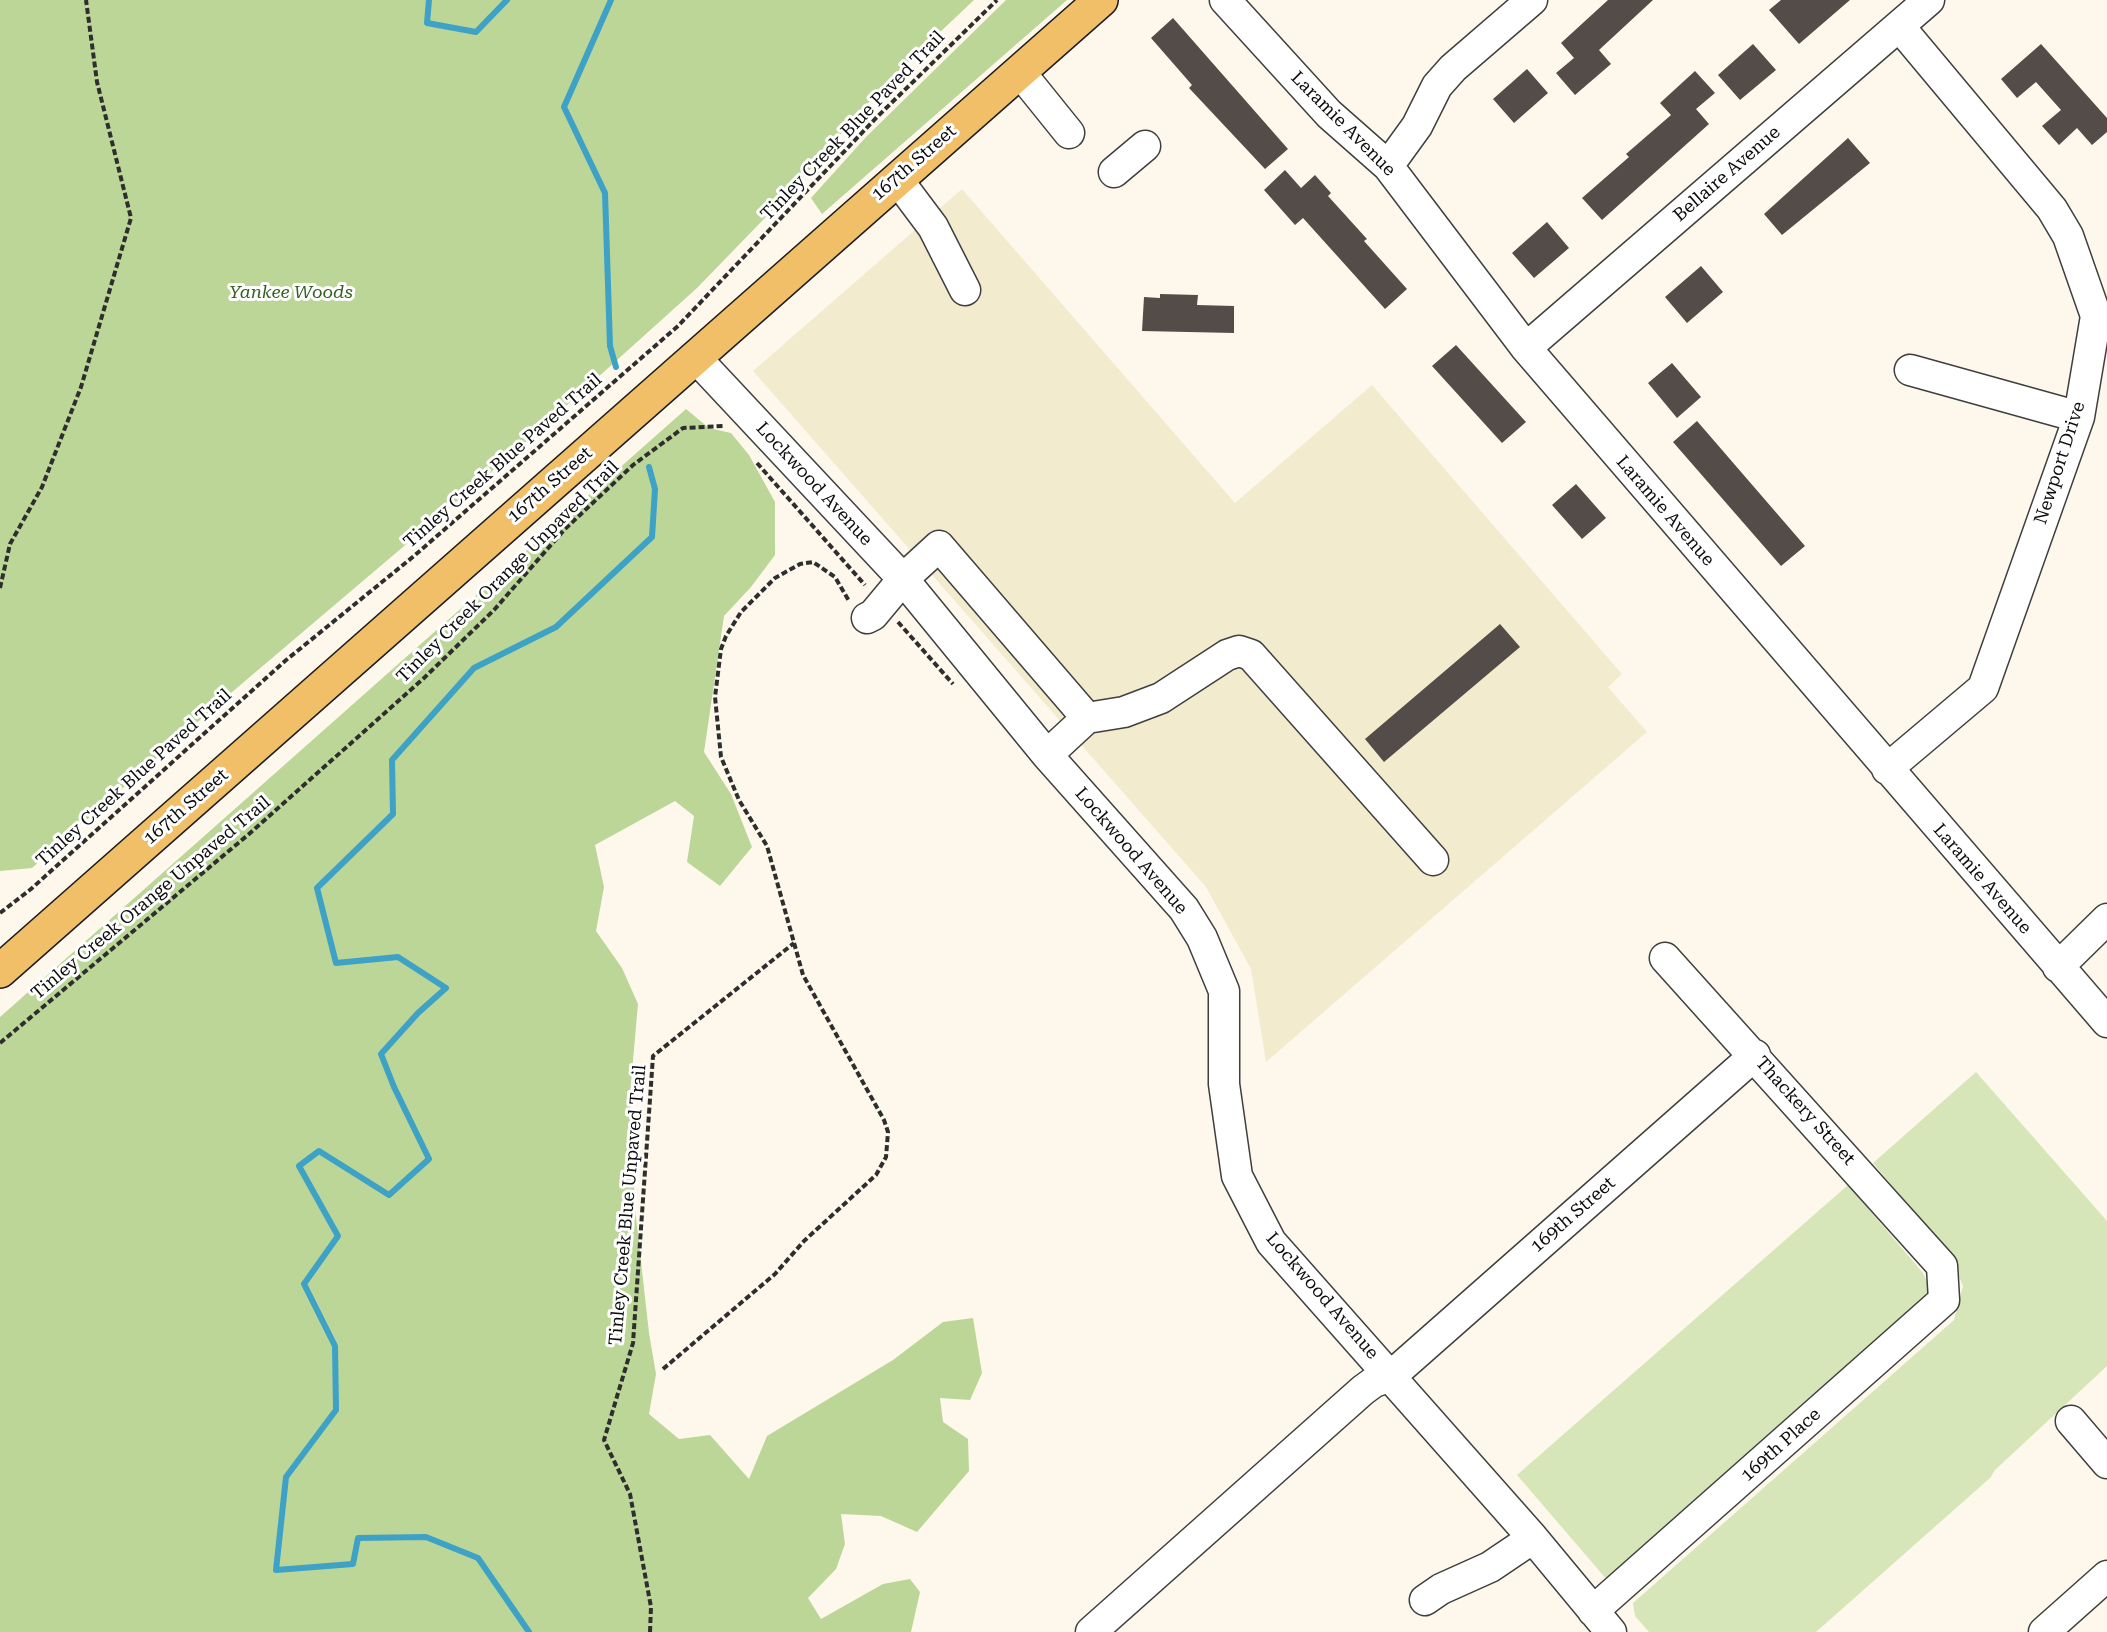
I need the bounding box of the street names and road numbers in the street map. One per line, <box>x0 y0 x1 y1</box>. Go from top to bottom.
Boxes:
street label: Tinley Creek Blue Paved Trail <box>757 27 949 225</box>
street label: Laramie Avenue <box>1286 67 1400 181</box>
street label: 167th Street <box>867 120 961 206</box>
street label: Bellaire Avenue <box>1669 122 1785 226</box>
street label: Tinley Creek Blue Paved Trail <box>400 369 606 553</box>
street label: Newport Drive <box>2030 399 2090 527</box>
street label: Lockwood Avenue <box>751 418 877 550</box>
street label: 167th Street <box>503 442 597 528</box>
street label: Laramie Avenue <box>1611 451 1719 571</box>
street label: Tinley Creek Orange Unpaved Trail <box>392 456 624 688</box>
street label: Tinley Creek Blue Paved Trail <box>32 685 236 871</box>
street label: 167th Street <box>139 764 233 850</box>
street label: Lockwood Avenue <box>1070 783 1192 919</box>
street label: Tinley Creek Orange Unpaved Trail <box>27 792 275 1004</box>
street label: Laramie Avenue <box>1928 819 2036 939</box>
street label: Thackery Street <box>1751 1052 1859 1170</box>
street label: Tinley Creek Blue Unpaved Trail <box>605 1064 651 1346</box>
street label: 169th Street <box>1526 1172 1620 1258</box>
street label: Lockwood Avenue <box>1261 1228 1383 1364</box>
street label: 169th Place <box>1737 1404 1825 1486</box>

